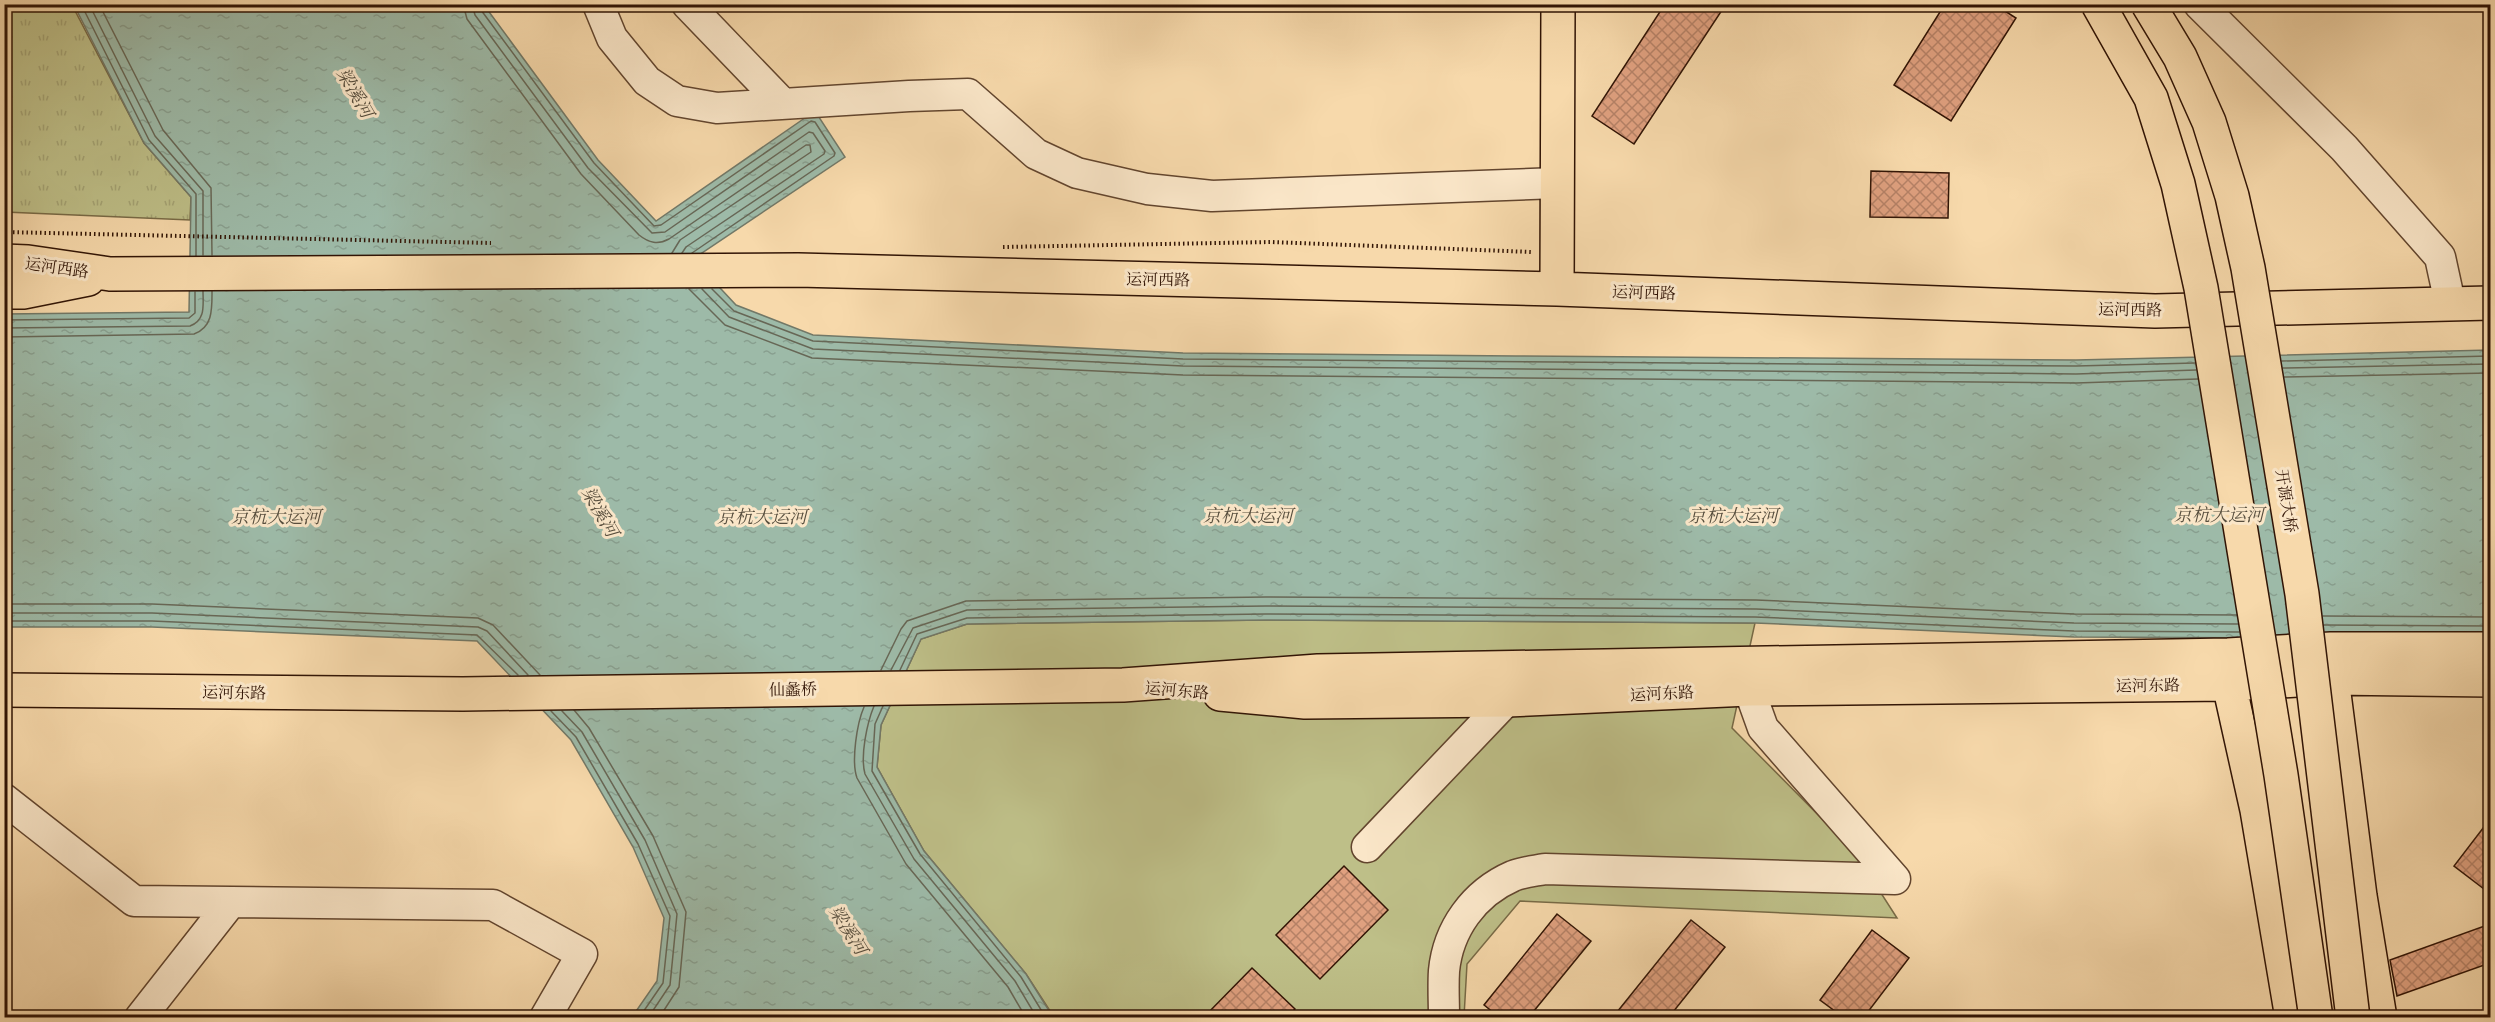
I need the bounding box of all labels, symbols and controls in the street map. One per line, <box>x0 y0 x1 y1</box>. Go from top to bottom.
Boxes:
water label: 梁溪河 <box>332 64 380 124</box>
street label: 运河西路 <box>24 254 90 281</box>
street label: 运河西路 <box>1126 269 1190 290</box>
street label: 运河西路 <box>1612 282 1676 303</box>
street label: 运河西路 <box>2098 299 2162 320</box>
street label: 开源大桥 <box>2272 468 2301 534</box>
water label: 梁溪河 <box>577 483 625 543</box>
water label: 京杭大运河 <box>2174 504 2267 526</box>
water label: 京杭大运河 <box>1203 505 1296 527</box>
water label: 京杭大运河 <box>1688 505 1781 527</box>
water label: 京杭大运河 <box>231 506 324 528</box>
water label: 京杭大运河 <box>717 506 810 528</box>
street label: 运河东路 <box>2116 675 2180 696</box>
street label: 运河东路 <box>1144 678 1210 703</box>
street label: 仙蠡桥 <box>769 680 817 699</box>
street label: 运河东路 <box>202 682 266 703</box>
street label: 运河东路 <box>1630 682 1694 705</box>
water label: 梁溪河 <box>824 901 873 961</box>

